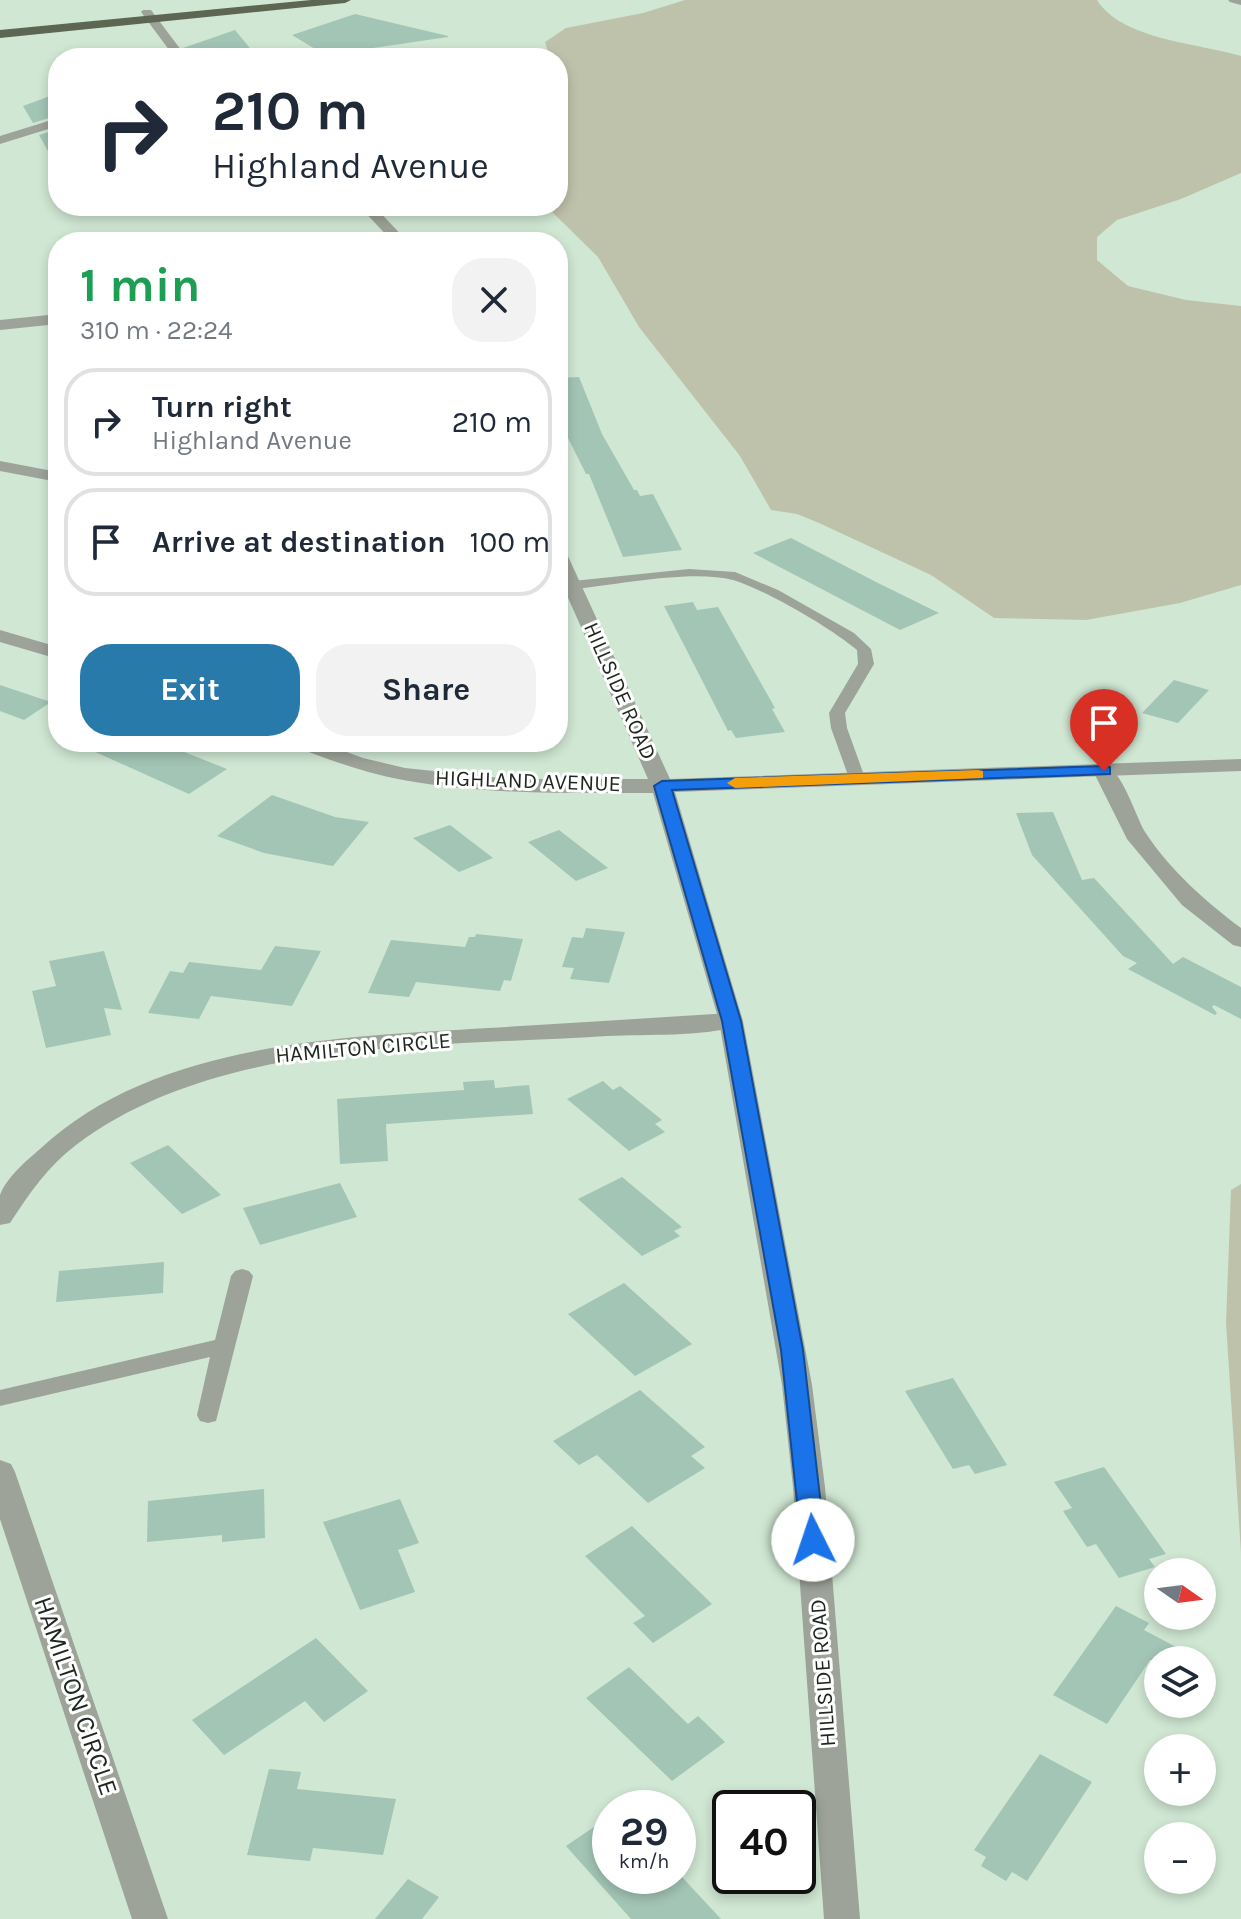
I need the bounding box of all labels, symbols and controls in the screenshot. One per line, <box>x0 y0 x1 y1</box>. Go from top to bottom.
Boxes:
text: 210 m <box>212 78 369 143</box>
icon: right <box>80 80 184 184</box>
text: Highland Avenue <box>212 145 489 187</box>
text: 1 min <box>80 257 200 313</box>
button: close <box>452 258 536 342</box>
text: 310 m · 22:24 <box>80 315 233 346</box>
text: Turn right <box>152 389 292 425</box>
icon: right <box>84 400 128 444</box>
text: 210 m <box>452 404 532 440</box>
text: Highland Avenue <box>152 425 352 456</box>
icon: arrive <box>84 520 128 564</box>
text: Arrive at destination <box>152 524 446 560</box>
text: 100 m <box>470 524 550 560</box>
street label: HILLSIDE ROAD <box>578 618 662 764</box>
button: Exit <box>80 644 300 736</box>
button: Share <box>316 644 536 736</box>
pin <box>1070 689 1138 771</box>
icon: arrive <box>1082 701 1126 745</box>
street label: HIGHLAND AVENUE <box>435 765 621 797</box>
street label: HAMILTON CIRCLE <box>274 1027 452 1069</box>
position arrow <box>771 1498 855 1582</box>
north arrow <box>1144 1558 1216 1630</box>
map controls <box>1144 1558 1216 1894</box>
street label: HAMILTON CIRCLE <box>27 1593 125 1799</box>
street label: HILLSIDE ROAD <box>805 1598 841 1748</box>
button: layers <box>1144 1646 1216 1718</box>
button: + <box>1144 1734 1216 1806</box>
speed limit sign: 40 <box>712 1790 816 1894</box>
text: 29 <box>620 1808 668 1855</box>
button: − <box>1144 1822 1216 1894</box>
text: km/h <box>619 1850 669 1873</box>

